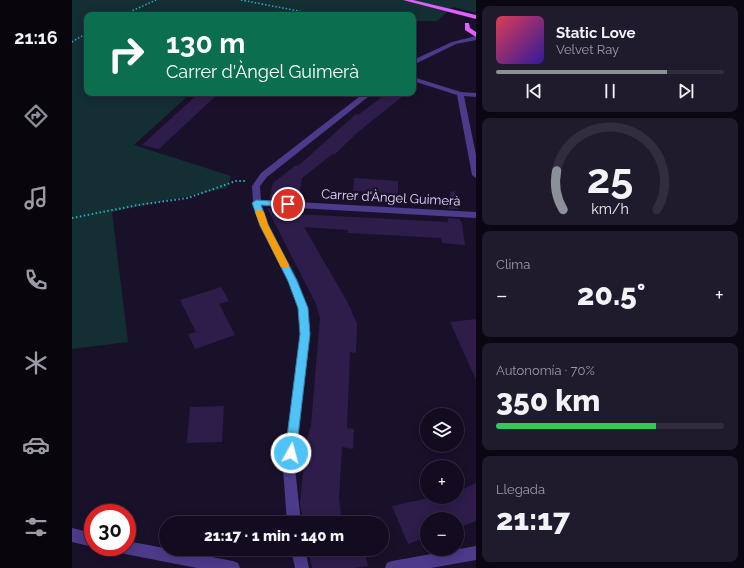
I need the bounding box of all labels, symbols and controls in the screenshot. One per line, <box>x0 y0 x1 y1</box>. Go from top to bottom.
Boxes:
text: Static Love <box>556 24 635 42</box>
text: 21:16 <box>14 27 58 48</box>
text: 130 m <box>166 27 245 60</box>
icon: right <box>100 28 152 80</box>
text: Velvet Ray <box>556 42 619 57</box>
text: Carrer d'Àngel Guimerà <box>166 61 359 82</box>
icon: previous <box>523 80 545 102</box>
icon: pause <box>599 80 621 102</box>
icon: next <box>675 80 697 102</box>
icon: directions <box>22 102 50 130</box>
text: 25 <box>587 153 633 202</box>
icon: music <box>22 184 50 212</box>
street label: Carrer d'Àngel Guimerà <box>321 186 461 209</box>
pin <box>271 187 305 221</box>
icon: arrive <box>277 193 299 215</box>
text: km/h <box>591 200 629 216</box>
text: Clima <box>496 257 530 272</box>
icon: phone <box>22 266 50 294</box>
text: 20.5° <box>577 277 646 312</box>
text: − <box>496 282 508 308</box>
text: + <box>715 282 724 308</box>
icon: climate <box>22 349 50 377</box>
text: Autonomía · 70% <box>496 363 595 378</box>
text: 350 km <box>496 383 600 418</box>
map controls <box>420 408 464 556</box>
button: layers <box>420 408 464 452</box>
icon: car <box>22 431 50 459</box>
position arrow <box>270 432 312 474</box>
button: + <box>420 460 464 504</box>
text: Llegada <box>496 482 545 497</box>
text: 21:17 <box>496 502 570 537</box>
speed limit sign: 30 <box>84 504 136 556</box>
button: − <box>420 512 464 556</box>
icon: filters <box>22 513 50 541</box>
text: 21:17 · 1 min · 140 m <box>204 527 344 545</box>

